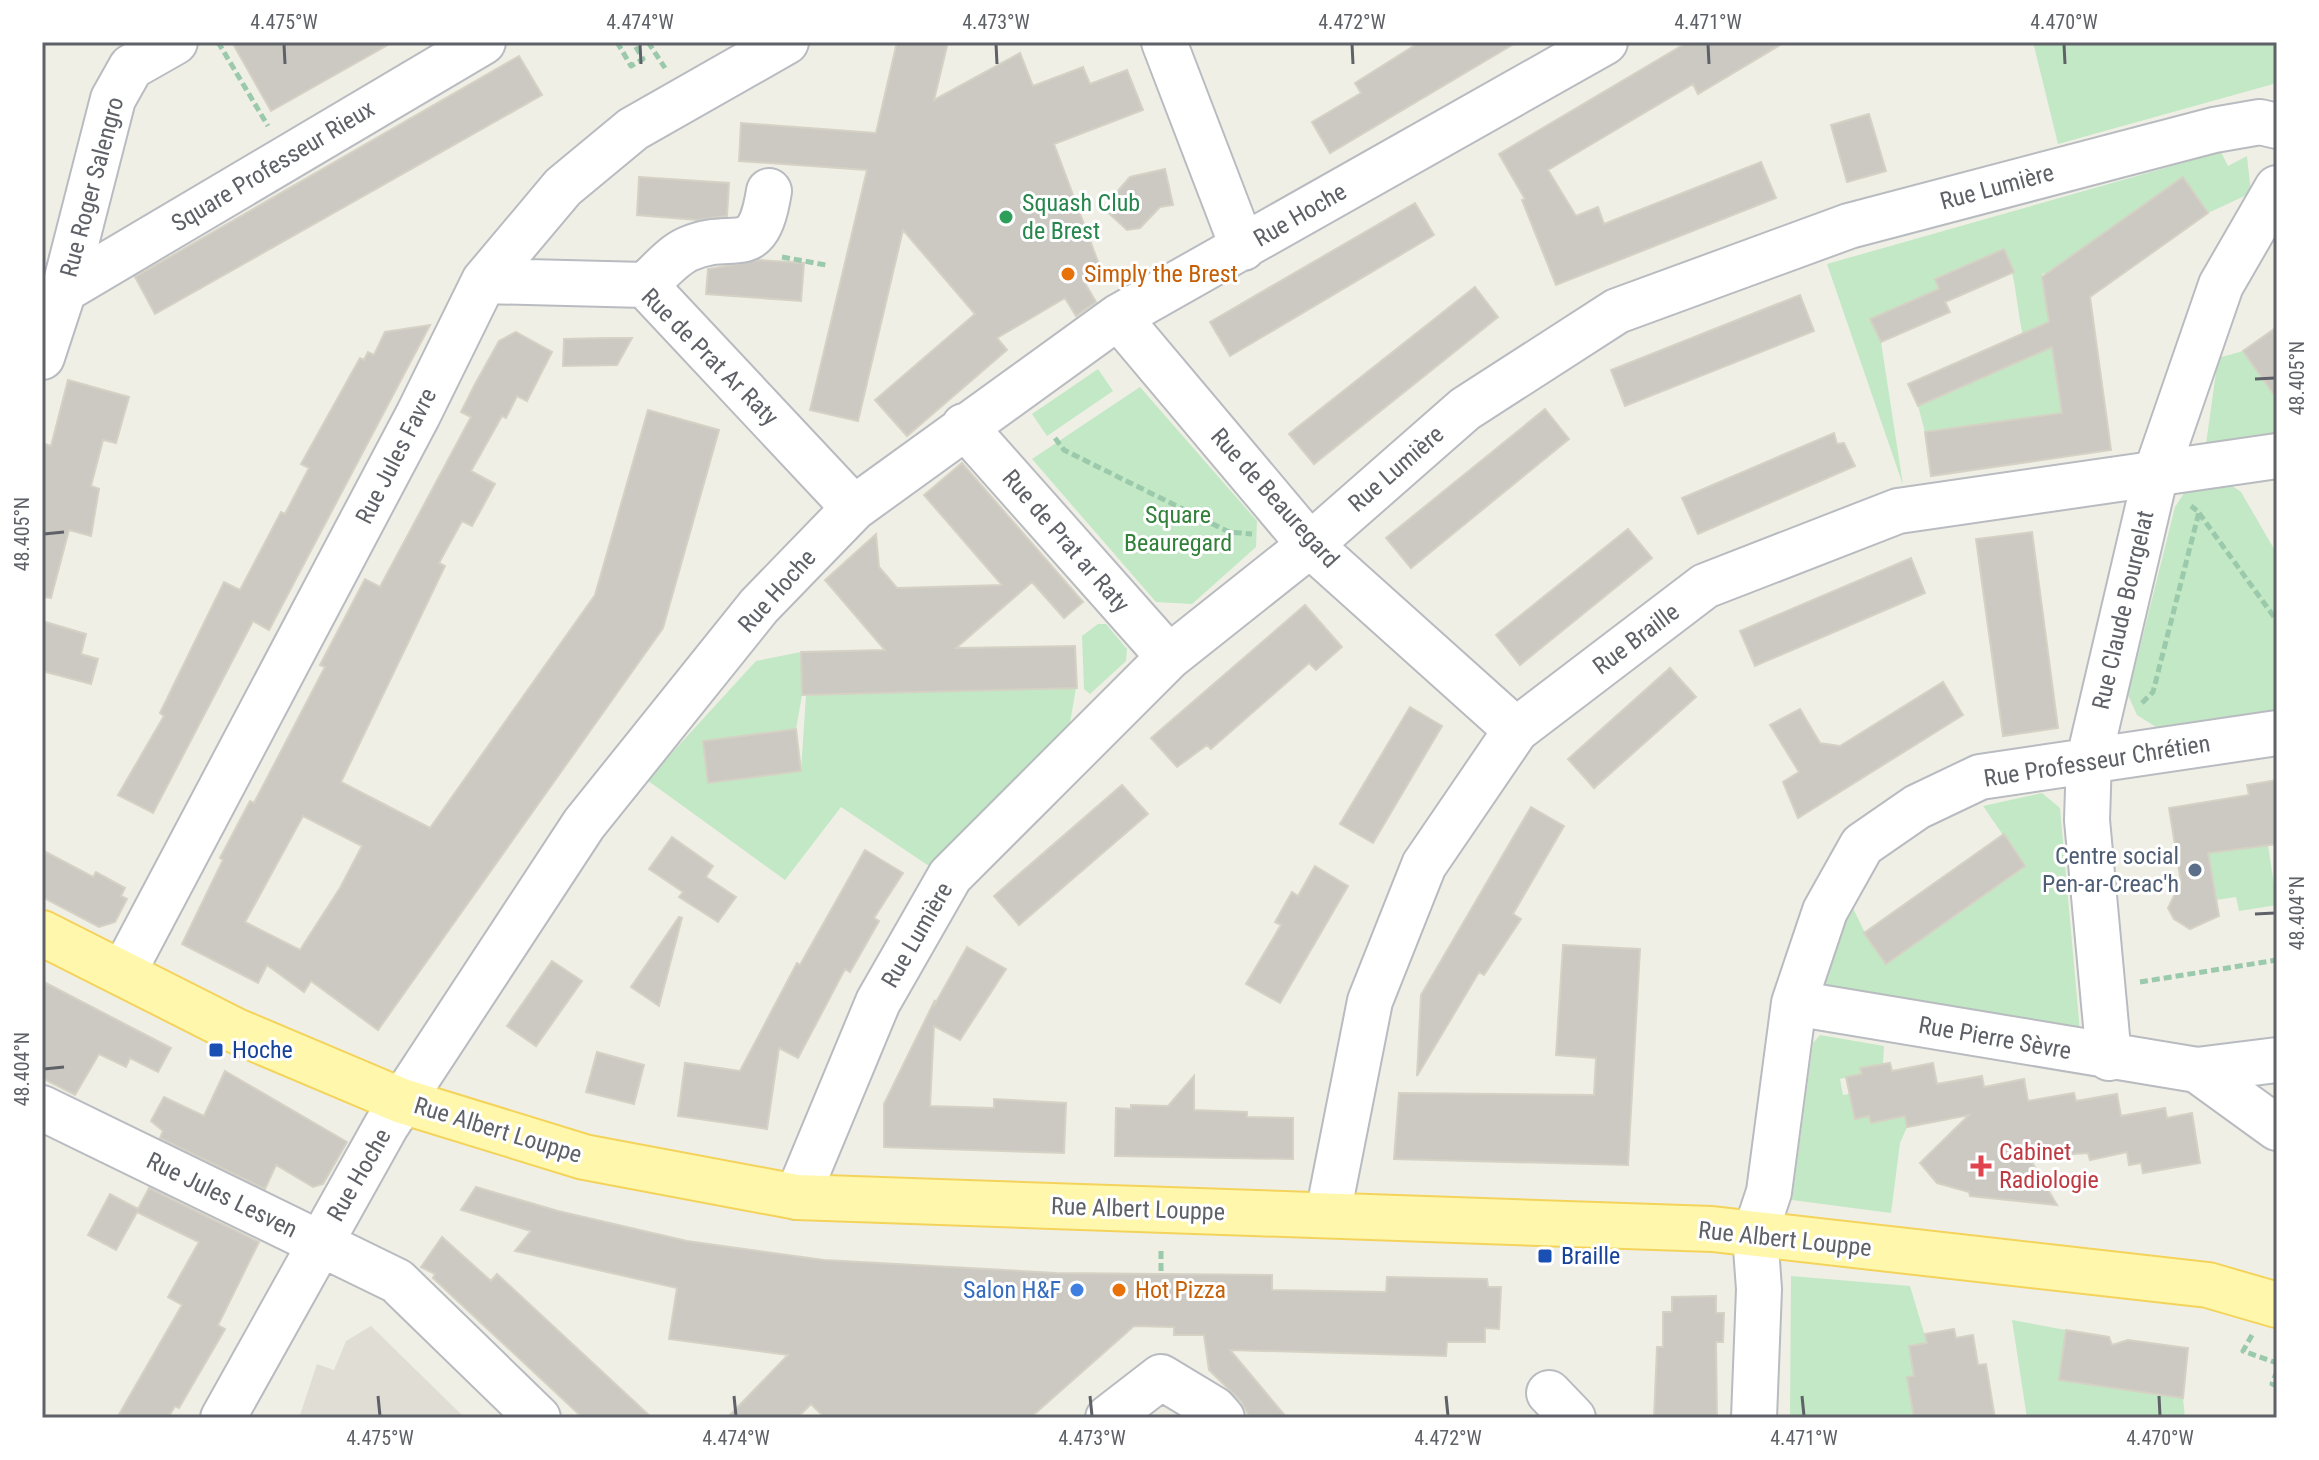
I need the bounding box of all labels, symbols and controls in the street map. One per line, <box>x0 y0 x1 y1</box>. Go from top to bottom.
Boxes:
text: 4.475°W <box>250 10 318 34</box>
text: 4.474°W <box>606 10 674 34</box>
text: 4.473°W <box>962 10 1030 34</box>
text: 4.472°W <box>1318 10 1386 34</box>
text: 4.471°W <box>1674 10 1742 34</box>
text: 4.470°W <box>2030 10 2098 34</box>
street label: Rue Roger Salengro <box>55 94 129 280</box>
street label: Square Professeur Rieux <box>167 94 379 238</box>
street label: Rue Lumière <box>1937 158 2057 216</box>
street label: Rue Hoche <box>1249 177 1351 253</box>
place label: Squash Club de Brest <box>1022 189 1140 245</box>
marker: Squash Club de Brest <box>997 208 1015 226</box>
place label: Simply the Brest <box>1084 260 1238 288</box>
marker: Simply the Brest <box>1059 265 1077 283</box>
street label: Rue de Prat Ar Raty <box>636 283 784 431</box>
text: 48.405°N <box>2285 341 2309 415</box>
street label: Rue Jules Favre <box>350 383 442 529</box>
street label: Rue Lumière <box>1343 420 1449 518</box>
street label: Rue de Beauregard <box>1205 423 1345 573</box>
street label: Rue de Prat ar Raty <box>996 464 1136 618</box>
text: 48.405°N <box>10 497 34 571</box>
park label: Square Beauregard <box>1124 501 1232 557</box>
street label: Rue Claude Bourgelat <box>2087 508 2159 712</box>
street label: Rue Hoche <box>732 544 822 638</box>
street label: Rue Braille <box>1588 598 1684 680</box>
street label: Rue Professeur Chrétien <box>1982 729 2212 793</box>
place label: Centre social Pen-ar-Creac'h <box>2042 842 2179 898</box>
marker: Centre social Pen-ar-Creac'h <box>2186 861 2204 879</box>
text: 48.404°N <box>2285 876 2309 950</box>
street label: Rue Lumière <box>876 877 958 993</box>
street label: Rue Pierre Sèvre <box>1917 1011 2073 1065</box>
text: 48.404°N <box>10 1032 34 1106</box>
place label: Hoche <box>232 1036 293 1064</box>
marker: Hoche <box>207 1041 225 1059</box>
street label: Rue Albert Louppe <box>411 1091 585 1169</box>
street label: Rue Hoche <box>321 1124 397 1226</box>
place label: Cabinet Radiologie <box>1999 1138 2099 1194</box>
street label: Rue Jules Lesven <box>142 1146 302 1244</box>
marker: Cabinet Radiologie <box>1970 1155 1992 1177</box>
street label: Rue Albert Louppe <box>1051 1192 1225 1226</box>
street label: Rue Albert Louppe <box>1697 1216 1873 1262</box>
place label: Braille <box>1561 1242 1620 1270</box>
marker: Braille <box>1536 1247 1554 1265</box>
place label: Salon H&F <box>963 1276 1061 1304</box>
place label: Hot Pizza <box>1135 1276 1226 1304</box>
marker: Salon H&F <box>1068 1281 1086 1299</box>
marker: Hot Pizza <box>1110 1281 1128 1299</box>
text: 4.475°W <box>346 1426 414 1450</box>
text: 4.474°W <box>702 1426 770 1450</box>
text: 4.473°W <box>1058 1426 1126 1450</box>
text: 4.472°W <box>1414 1426 1482 1450</box>
text: 4.471°W <box>1770 1426 1838 1450</box>
text: 4.470°W <box>2126 1426 2194 1450</box>

